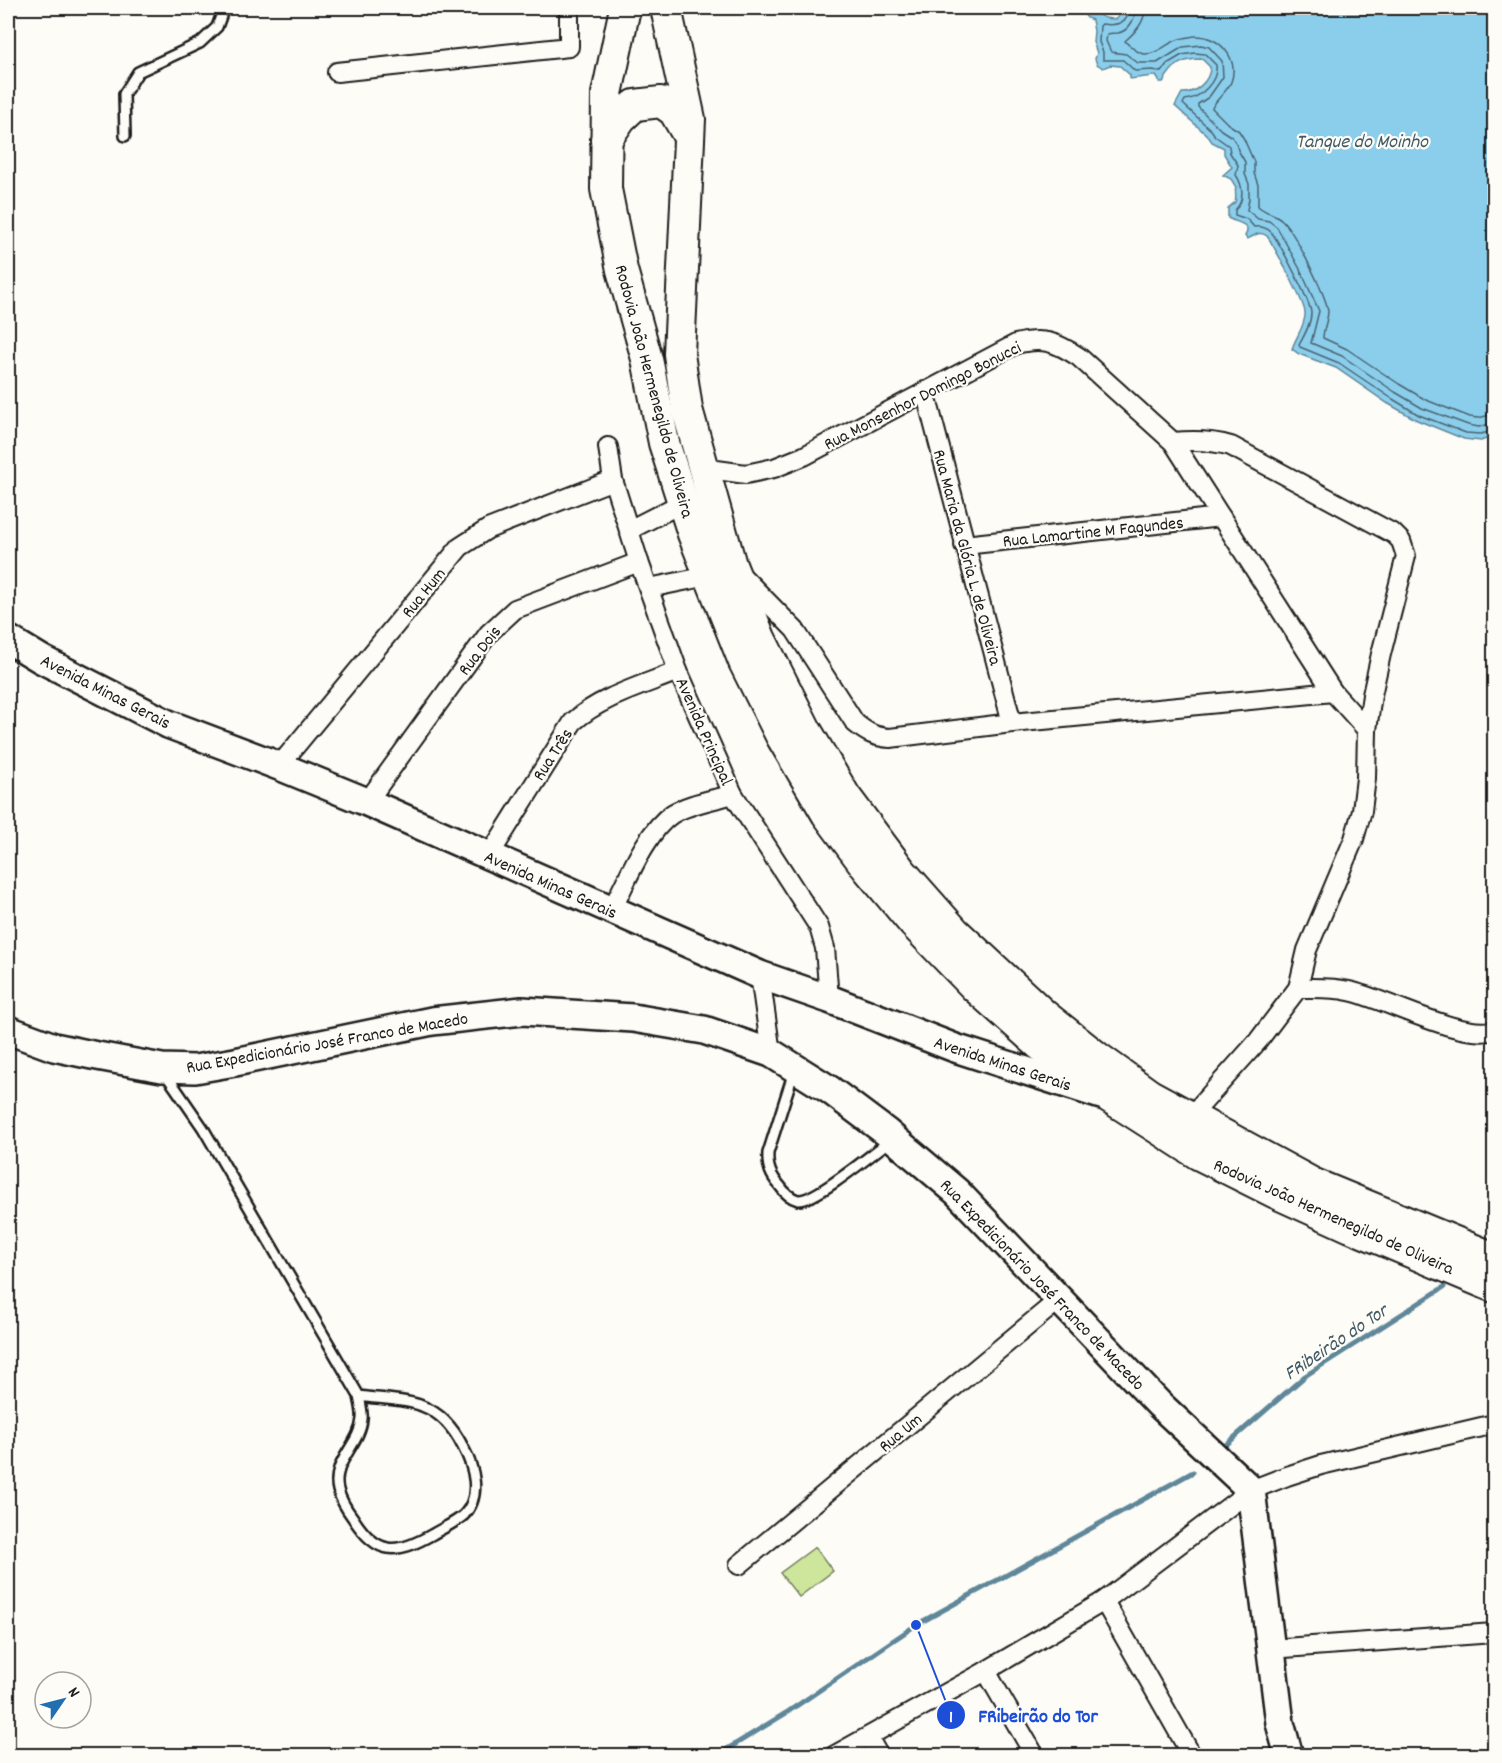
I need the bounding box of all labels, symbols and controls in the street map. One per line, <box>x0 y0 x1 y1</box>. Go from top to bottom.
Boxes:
water label: Tanque do Moinho <box>1296 129 1429 157</box>
street label: Rodovia João Hermenegildo de Oliveira <box>607 262 699 521</box>
street label: Rua Monsenhor Domingo Bonucci <box>820 336 1026 458</box>
street label: Rua Maria da Glória L. de Oliveira <box>925 447 1007 669</box>
street label: Rua Lamartine M Fagundes <box>1002 512 1185 555</box>
street label: Rua Hum <box>397 563 453 624</box>
street label: Rua Dois <box>453 621 508 682</box>
street label: Avenida Minas Gerais <box>35 650 174 737</box>
street label: Avenida Principal <box>668 674 738 791</box>
street label: Rua Três <box>528 724 580 787</box>
street label: Avenida Minas Gerais <box>480 846 620 927</box>
street label: Rua Expedicionário José Franco de Macedo <box>185 1007 470 1082</box>
street label: Avenida Minas Gerais <box>930 1031 1074 1099</box>
street label: Rodovia João Hermenegildo de Oliveira <box>1209 1154 1458 1283</box>
street label: Rua Expedicionário José Franco de Macedo <box>933 1174 1149 1397</box>
water label: FRibeirão do Tor <box>1279 1297 1396 1389</box>
street label: Rua Um <box>874 1408 929 1460</box>
north arrow <box>33 1670 93 1730</box>
text: N <box>62 1683 85 1703</box>
callout: FRibeirão do Tor <box>936 1696 1110 1734</box>
text: FRibeirão do Tor <box>978 1704 1098 1732</box>
text: 1 <box>949 1706 953 1731</box>

